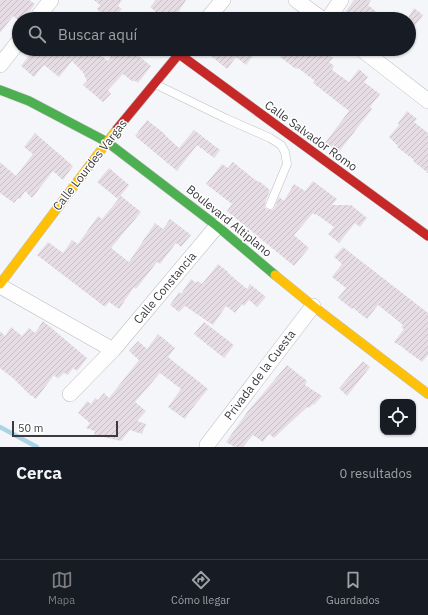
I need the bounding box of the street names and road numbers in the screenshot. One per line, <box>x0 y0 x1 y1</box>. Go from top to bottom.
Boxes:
street label: Calle Salvador Romo <box>262 97 361 174</box>
street label: Calle Lourdes Vargas <box>49 116 130 213</box>
street label: Boulevard Altiplano <box>184 182 275 260</box>
street label: Calle Constancia <box>130 248 199 327</box>
street label: Privada de la Cuesta <box>221 326 299 423</box>

